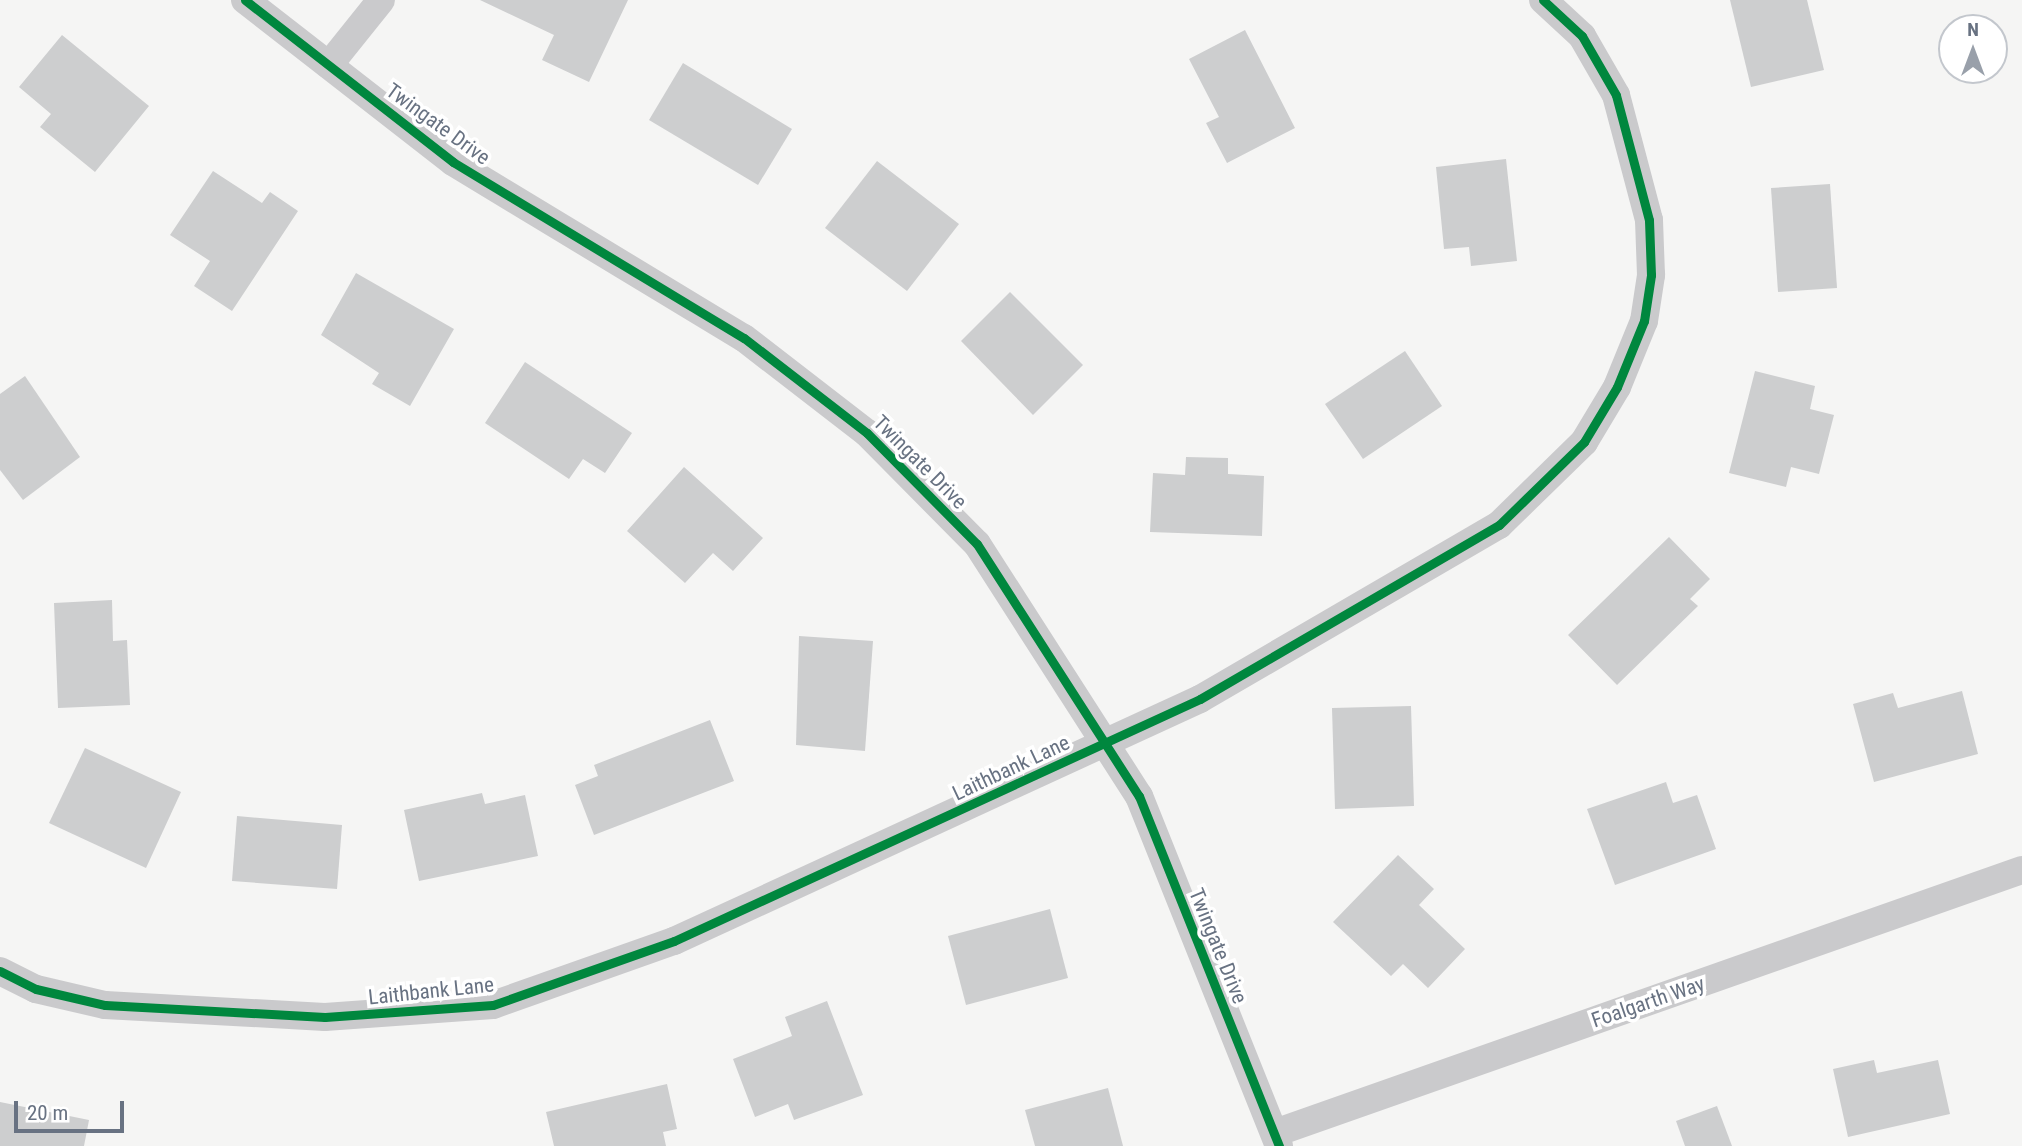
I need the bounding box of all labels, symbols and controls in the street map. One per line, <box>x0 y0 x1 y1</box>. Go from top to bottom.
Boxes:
north arrow <box>1938 14 2008 84</box>
text: N <box>1967 18 1979 41</box>
street label: Twingate Drive <box>381 78 495 170</box>
street label: Twingate Drive <box>868 410 972 514</box>
street label: Laithbank Lane <box>949 730 1073 806</box>
street label: Twingate Drive <box>1183 885 1253 1007</box>
street label: Foalgarth Way <box>1588 971 1708 1033</box>
street label: Laithbank Lane <box>367 972 495 1010</box>
scale bar <box>18 1086 128 1130</box>
text: 20 m <box>27 1101 68 1125</box>

